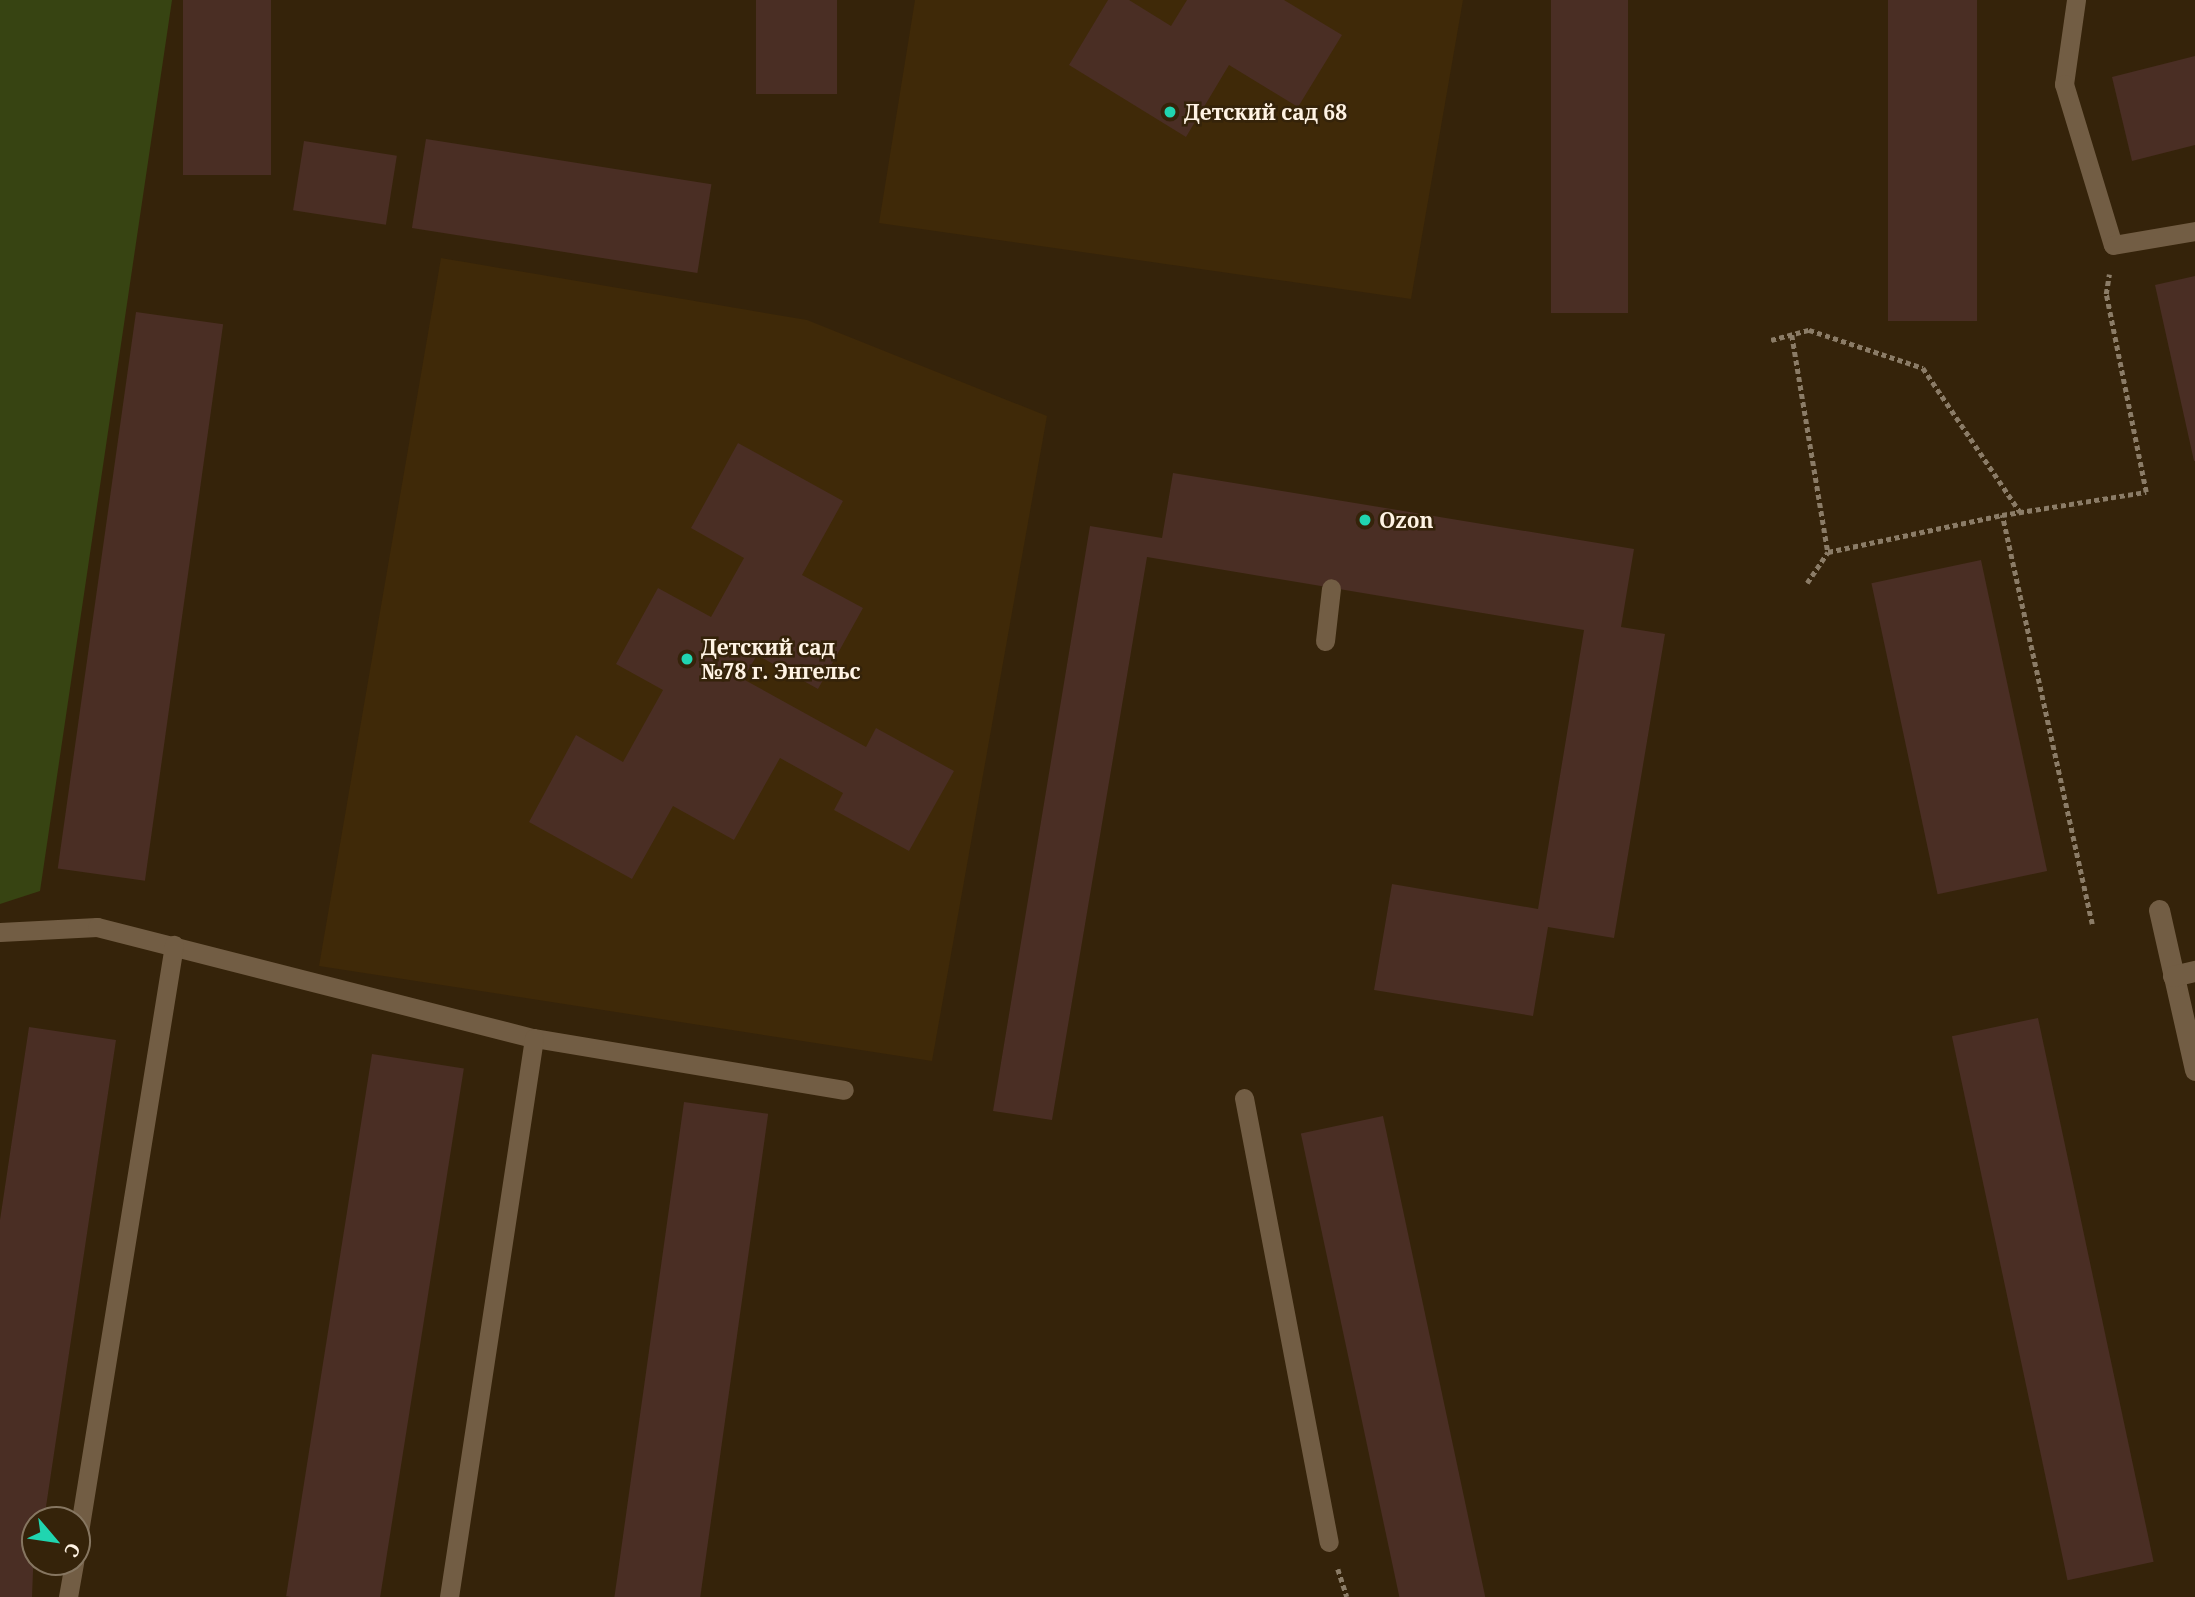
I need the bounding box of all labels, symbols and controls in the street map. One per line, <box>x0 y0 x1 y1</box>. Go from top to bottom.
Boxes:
place label: Детский сад 68 <box>1184 99 1347 125</box>
marker: Детский сад 68 <box>1162 104 1178 120</box>
place label: Ozon <box>1379 507 1434 533</box>
marker: Ozon <box>1357 512 1373 528</box>
place label: Детский сад №78 г. Энгельс <box>701 634 860 684</box>
marker: Детский сад №78 г. Энгельс <box>679 651 695 667</box>
north arrow <box>21 1506 91 1576</box>
text: С <box>58 1538 87 1562</box>

